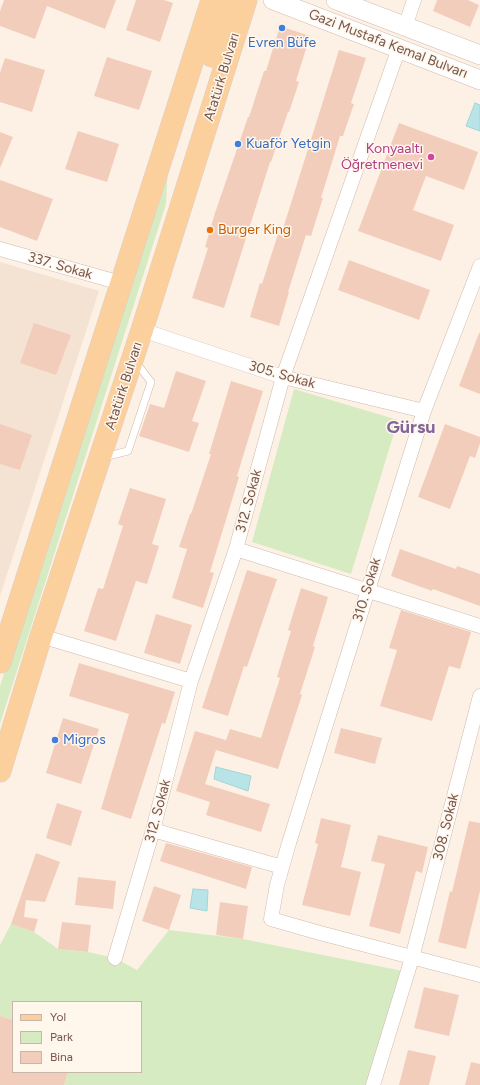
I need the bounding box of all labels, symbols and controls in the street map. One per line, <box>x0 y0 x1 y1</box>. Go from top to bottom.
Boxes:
street label: Gazi Mustafa Kemal Bulvarı <box>306 6 470 82</box>
marker: Evren Büfe <box>277 23 287 33</box>
street label: Atatürk Bulvarı <box>201 31 243 123</box>
place label: Evren Büfe <box>248 35 316 51</box>
place label: Kuaför Yetgin <box>246 136 331 152</box>
marker: Kuaför Yetgin <box>233 139 243 149</box>
place label: Konyaaltı Öğretmenevi <box>341 141 423 174</box>
marker: Konyaaltı Öğretmenevi <box>426 152 436 162</box>
place label: Burger King <box>218 222 291 238</box>
marker: Burger King <box>205 225 215 235</box>
street label: 337. Sokak <box>26 249 94 283</box>
street label: Atatürk Bulvarı <box>102 340 146 432</box>
street label: 305. Sokak <box>247 358 317 392</box>
district label: Gürsu <box>386 417 436 439</box>
street label: 312. Sokak <box>232 467 266 535</box>
street label: 310. Sokak <box>349 556 385 624</box>
place label: Migros <box>63 732 106 748</box>
marker: Migros <box>50 735 60 745</box>
street label: 312. Sokak <box>141 777 175 845</box>
street label: 308. Sokak <box>430 792 462 862</box>
legend <box>12 1001 142 1073</box>
text: Yol <box>50 1010 66 1024</box>
text: Park <box>50 1030 73 1044</box>
text: Bina <box>50 1050 73 1064</box>

